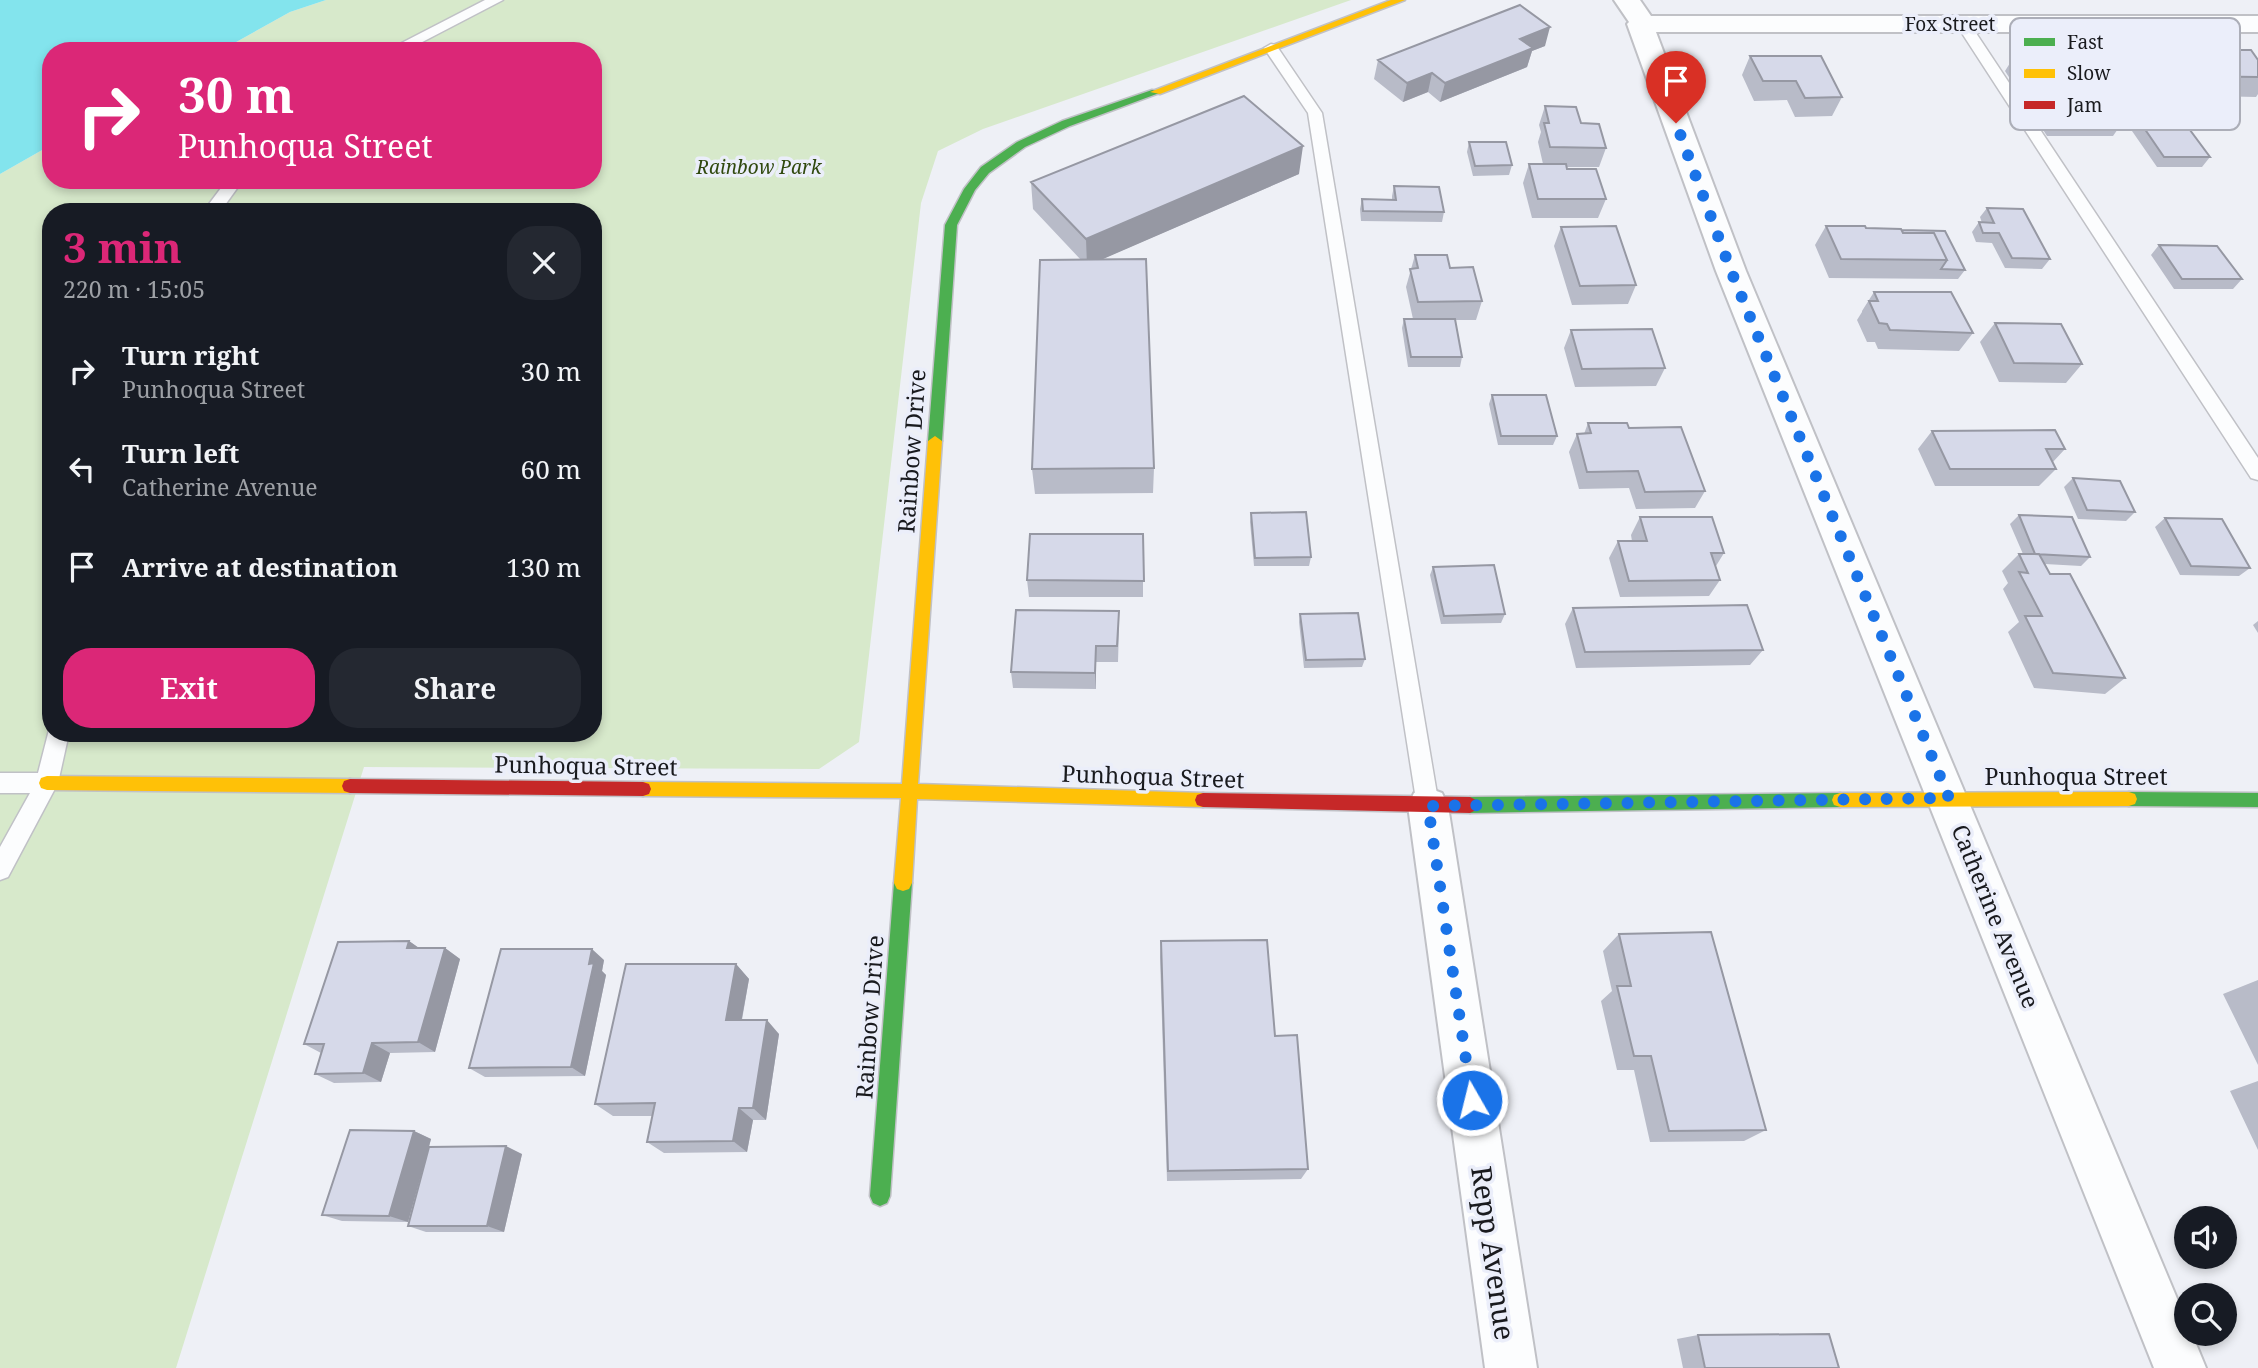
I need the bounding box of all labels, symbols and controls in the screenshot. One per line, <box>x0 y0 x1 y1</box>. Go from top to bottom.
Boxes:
street label: Fox Street <box>1905 11 1995 37</box>
legend <box>2010 18 2240 130</box>
text: Fast <box>2067 29 2104 55</box>
pin <box>1646 51 1706 123</box>
text: Slow <box>2067 60 2111 86</box>
text: 30 m <box>178 61 294 127</box>
icon: arrive <box>1657 62 1695 100</box>
icon: right <box>63 70 154 161</box>
text: Jam <box>2066 92 2102 118</box>
text: Punhoqua Street <box>178 124 433 167</box>
park label: Rainbow Park <box>695 154 823 180</box>
text: 3 min <box>63 218 182 275</box>
button: close <box>507 226 581 300</box>
text: 220 m · 15:05 <box>63 273 205 305</box>
text: Turn right <box>122 337 259 373</box>
icon: right <box>63 352 101 390</box>
text: 30 m <box>521 353 581 389</box>
street label: Rainbow Drive <box>889 368 933 534</box>
text: Punhoqua Street <box>122 373 305 405</box>
text: Turn left <box>122 435 239 471</box>
icon: left <box>63 450 101 488</box>
text: 60 m <box>521 451 581 487</box>
text: Catherine Avenue <box>122 471 318 503</box>
icon: arrive <box>63 548 101 586</box>
text: Arrive at destination <box>122 549 398 585</box>
text: 130 m <box>506 549 581 585</box>
button: Exit <box>63 648 315 728</box>
button: Share <box>329 648 581 728</box>
street label: Punhoqua Street <box>494 747 678 783</box>
street label: Punhoqua Street <box>1061 757 1245 795</box>
street label: Punhoqua Street <box>1984 760 2168 792</box>
street label: Catherine Avenue <box>1945 819 2047 1013</box>
street label: Rainbow Drive <box>847 934 891 1100</box>
position arrow <box>1435 1063 1509 1137</box>
street label: Repp Avenue <box>1463 1164 1525 1342</box>
map controls <box>2174 1206 2237 1346</box>
button: sound <box>2174 1206 2237 1269</box>
button: search <box>2174 1283 2237 1346</box>

